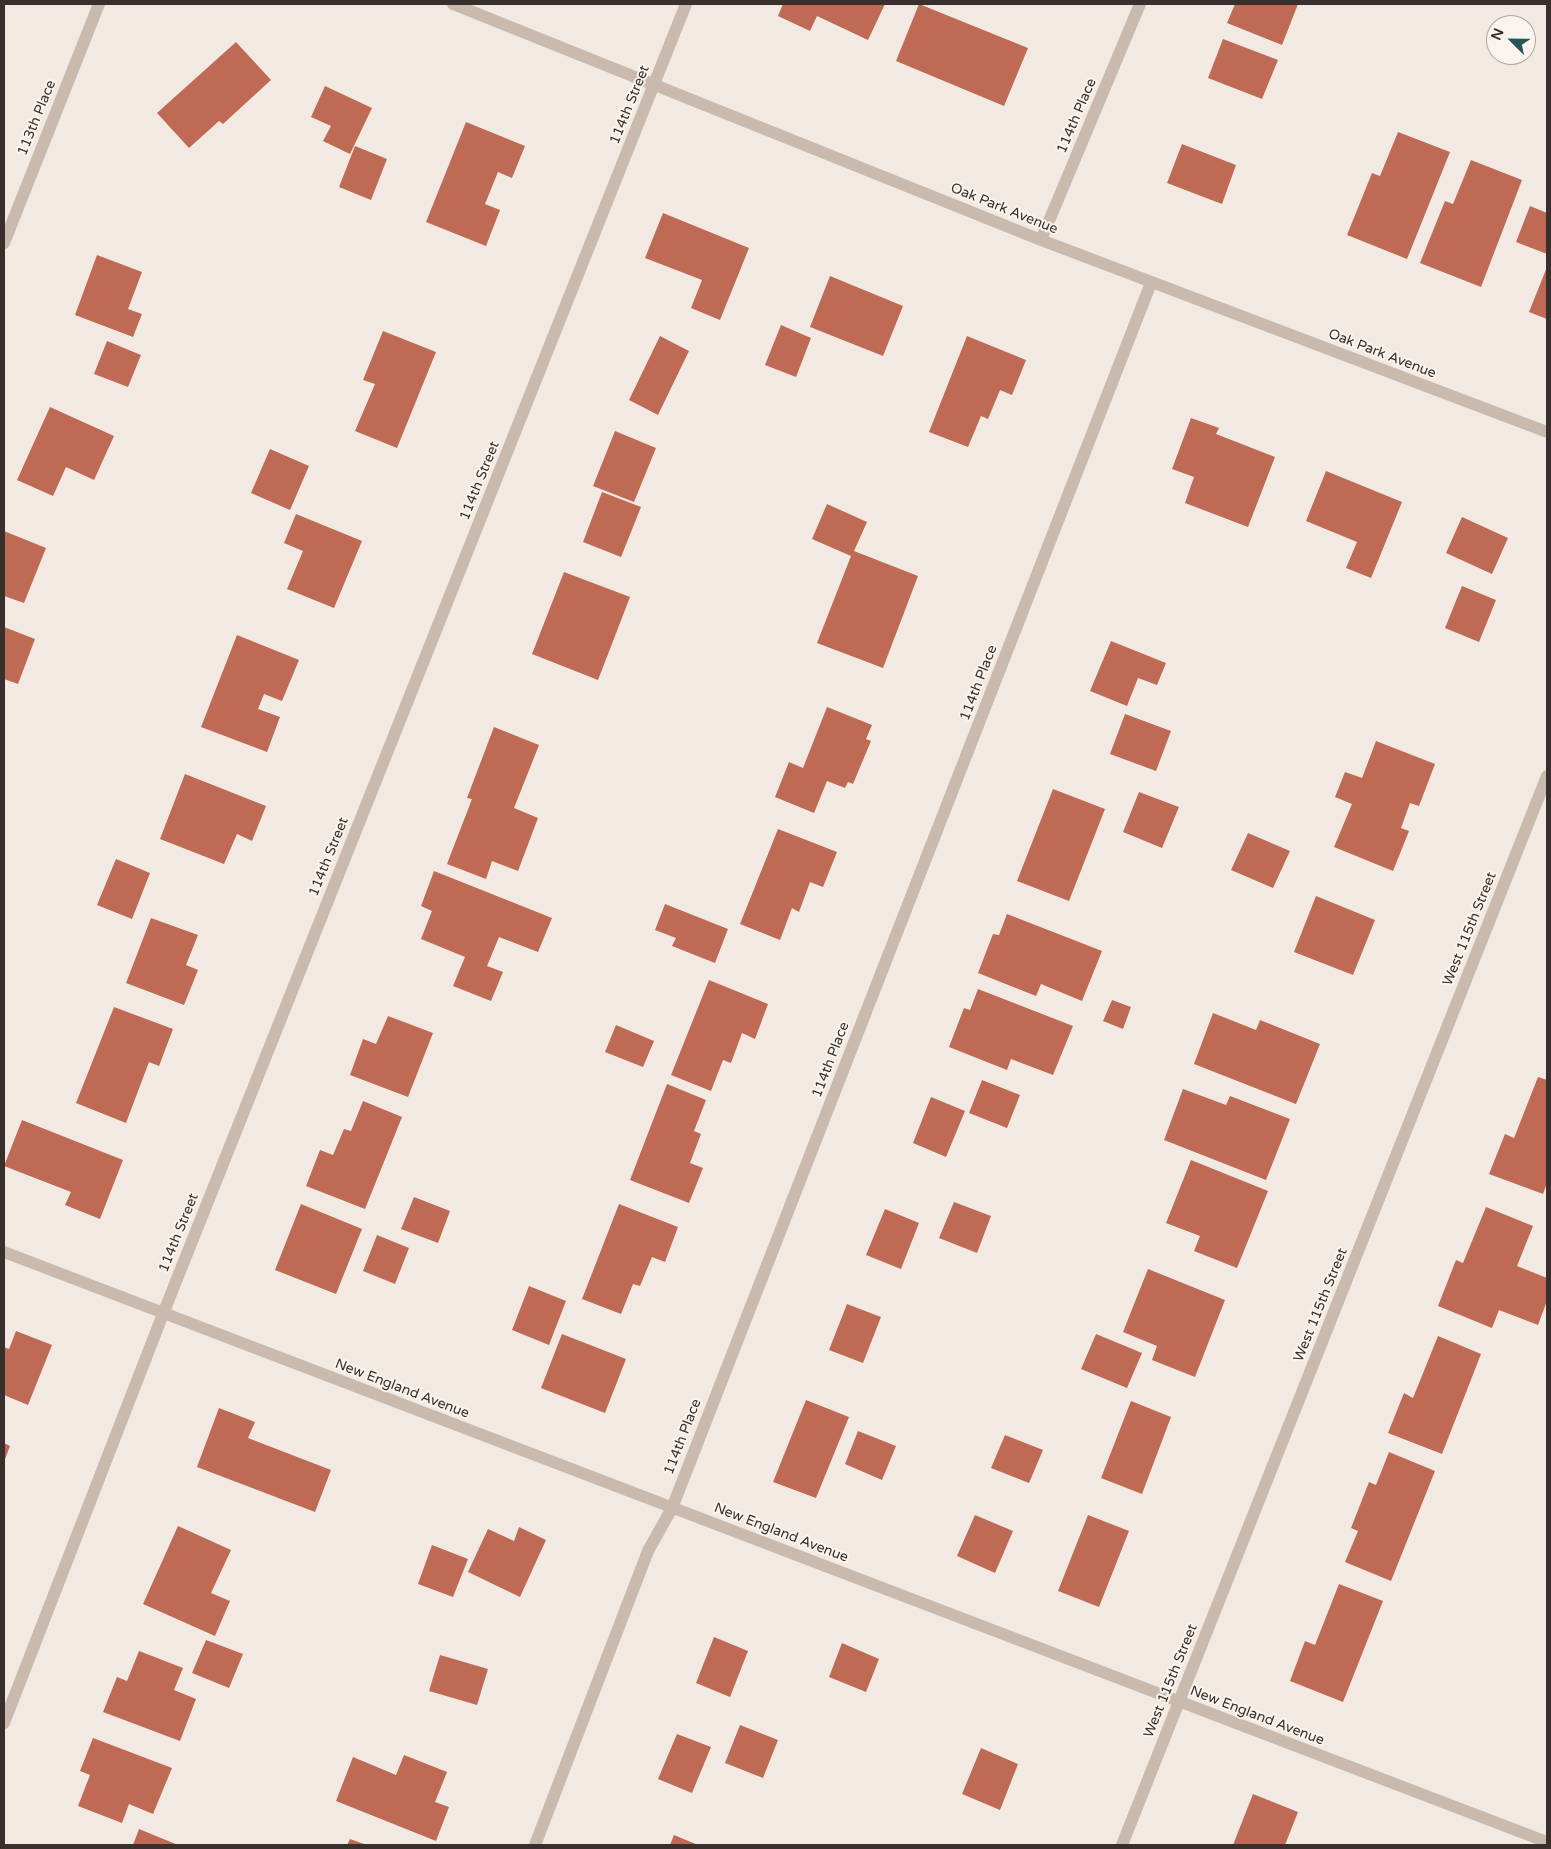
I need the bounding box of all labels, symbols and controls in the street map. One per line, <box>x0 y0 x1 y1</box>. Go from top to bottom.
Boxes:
north arrow <box>1486 15 1536 65</box>
text: N <box>1488 26 1508 43</box>
street label: 114th Street <box>606 63 654 147</box>
street label: 114th Place <box>1054 76 1100 156</box>
street label: 113th Place <box>14 78 60 158</box>
street label: Oak Park Avenue <box>948 180 1060 238</box>
street label: Oak Park Avenue <box>1326 326 1438 382</box>
street label: 114th Street <box>456 439 504 523</box>
street label: 114th Place <box>957 643 1001 723</box>
street label: 114th Street <box>305 815 353 899</box>
street label: West 115th Street <box>1440 870 1500 988</box>
street label: 114th Place <box>809 1020 853 1100</box>
street label: 114th Street <box>155 1191 203 1275</box>
street label: West 115th Street <box>1291 1246 1351 1364</box>
street label: New England Avenue <box>333 1356 471 1422</box>
street label: 114th Place <box>661 1397 705 1477</box>
street label: New England Avenue <box>712 1500 850 1566</box>
street label: West 115th Street <box>1141 1622 1201 1740</box>
street label: New England Avenue <box>1188 1683 1326 1749</box>

